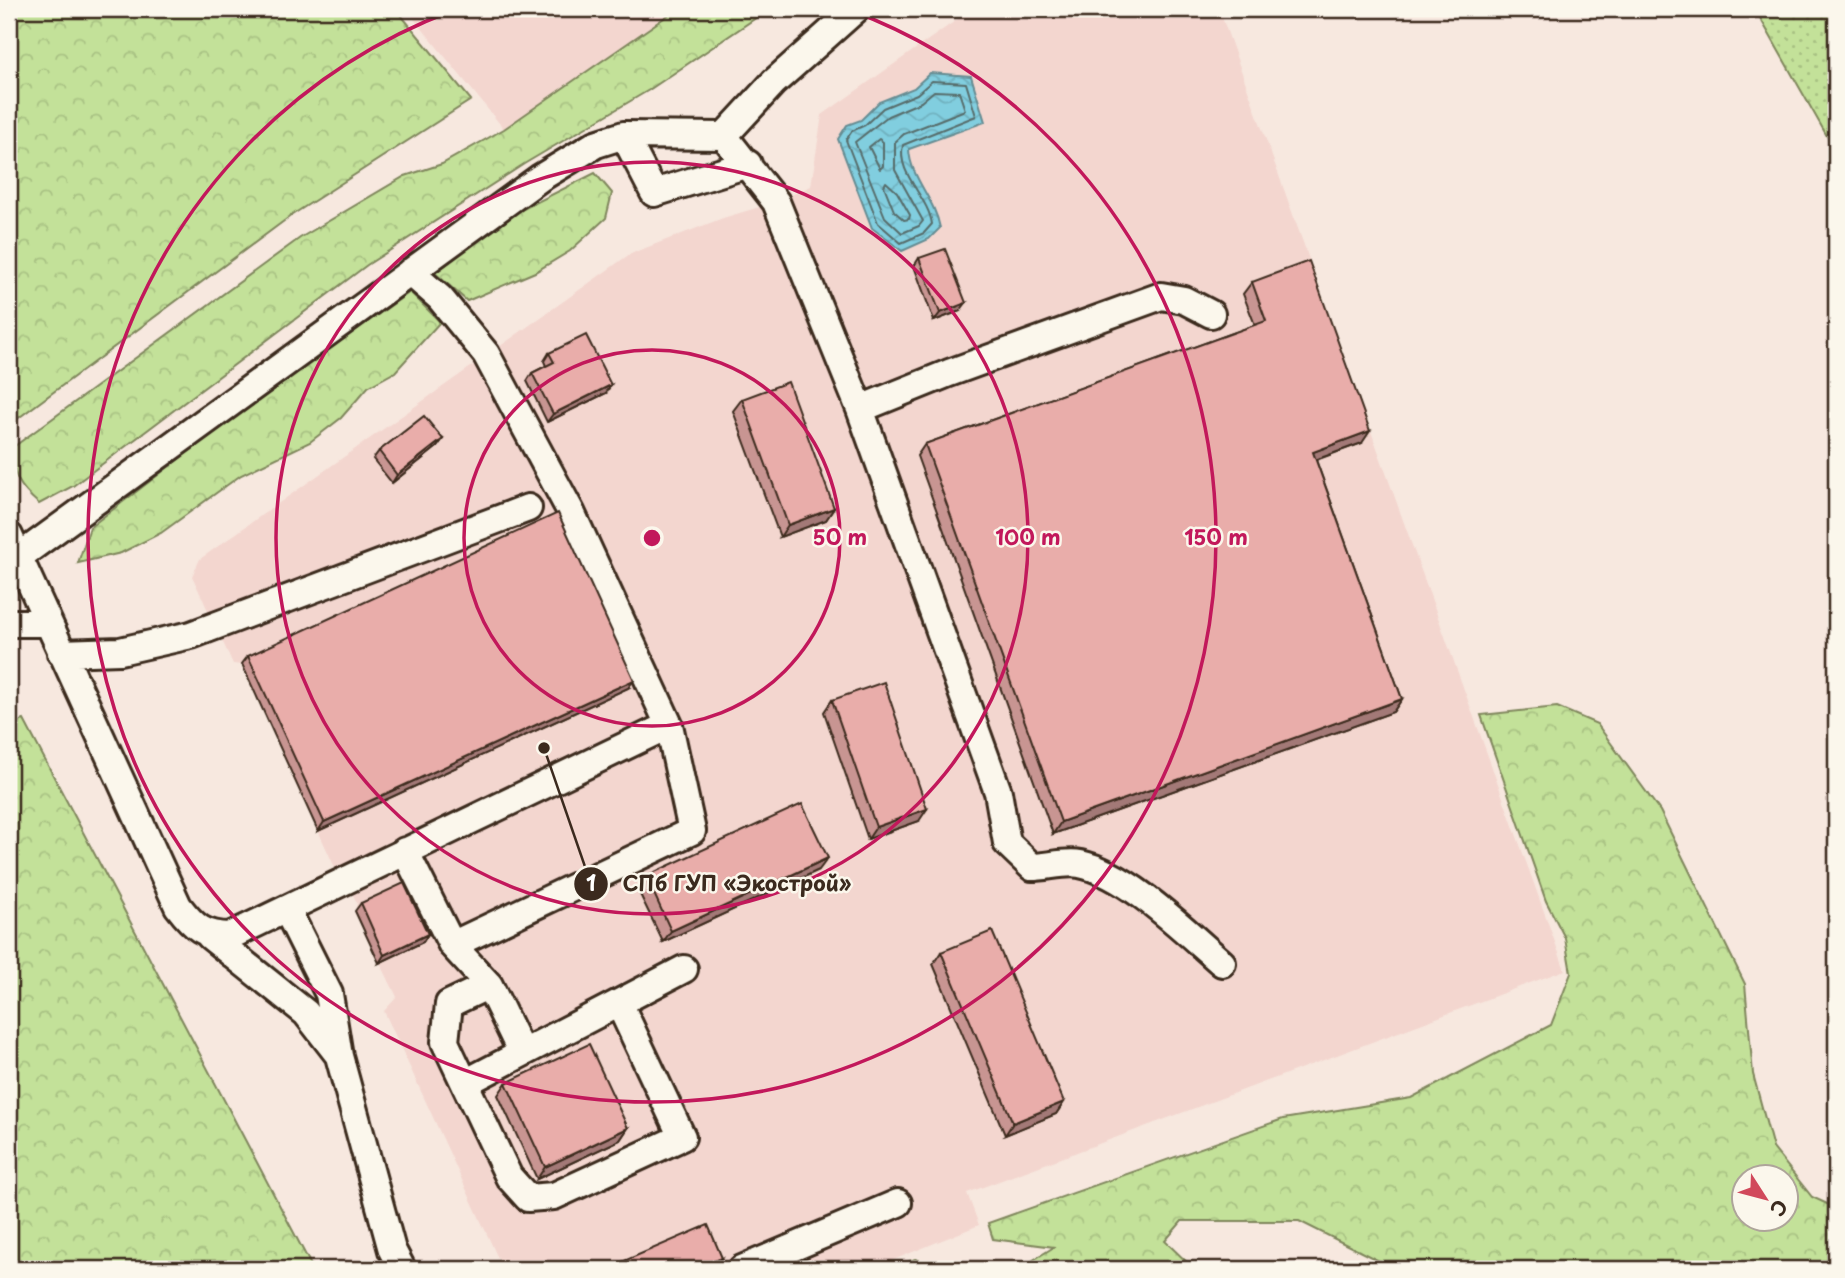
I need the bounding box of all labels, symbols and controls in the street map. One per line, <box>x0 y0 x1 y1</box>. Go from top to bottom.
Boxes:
text: 50 m <box>813 520 867 552</box>
text: 100 m <box>995 520 1061 552</box>
text: 150 m <box>1184 520 1248 552</box>
centre of rings <box>640 526 664 550</box>
callout: СПб ГУП «Экострой» <box>573 863 865 905</box>
text: 1 <box>586 866 596 898</box>
text: СПб ГУП «Экострой» <box>623 866 852 898</box>
north arrow <box>1730 1162 1800 1232</box>
text: С <box>1764 1195 1795 1223</box>

